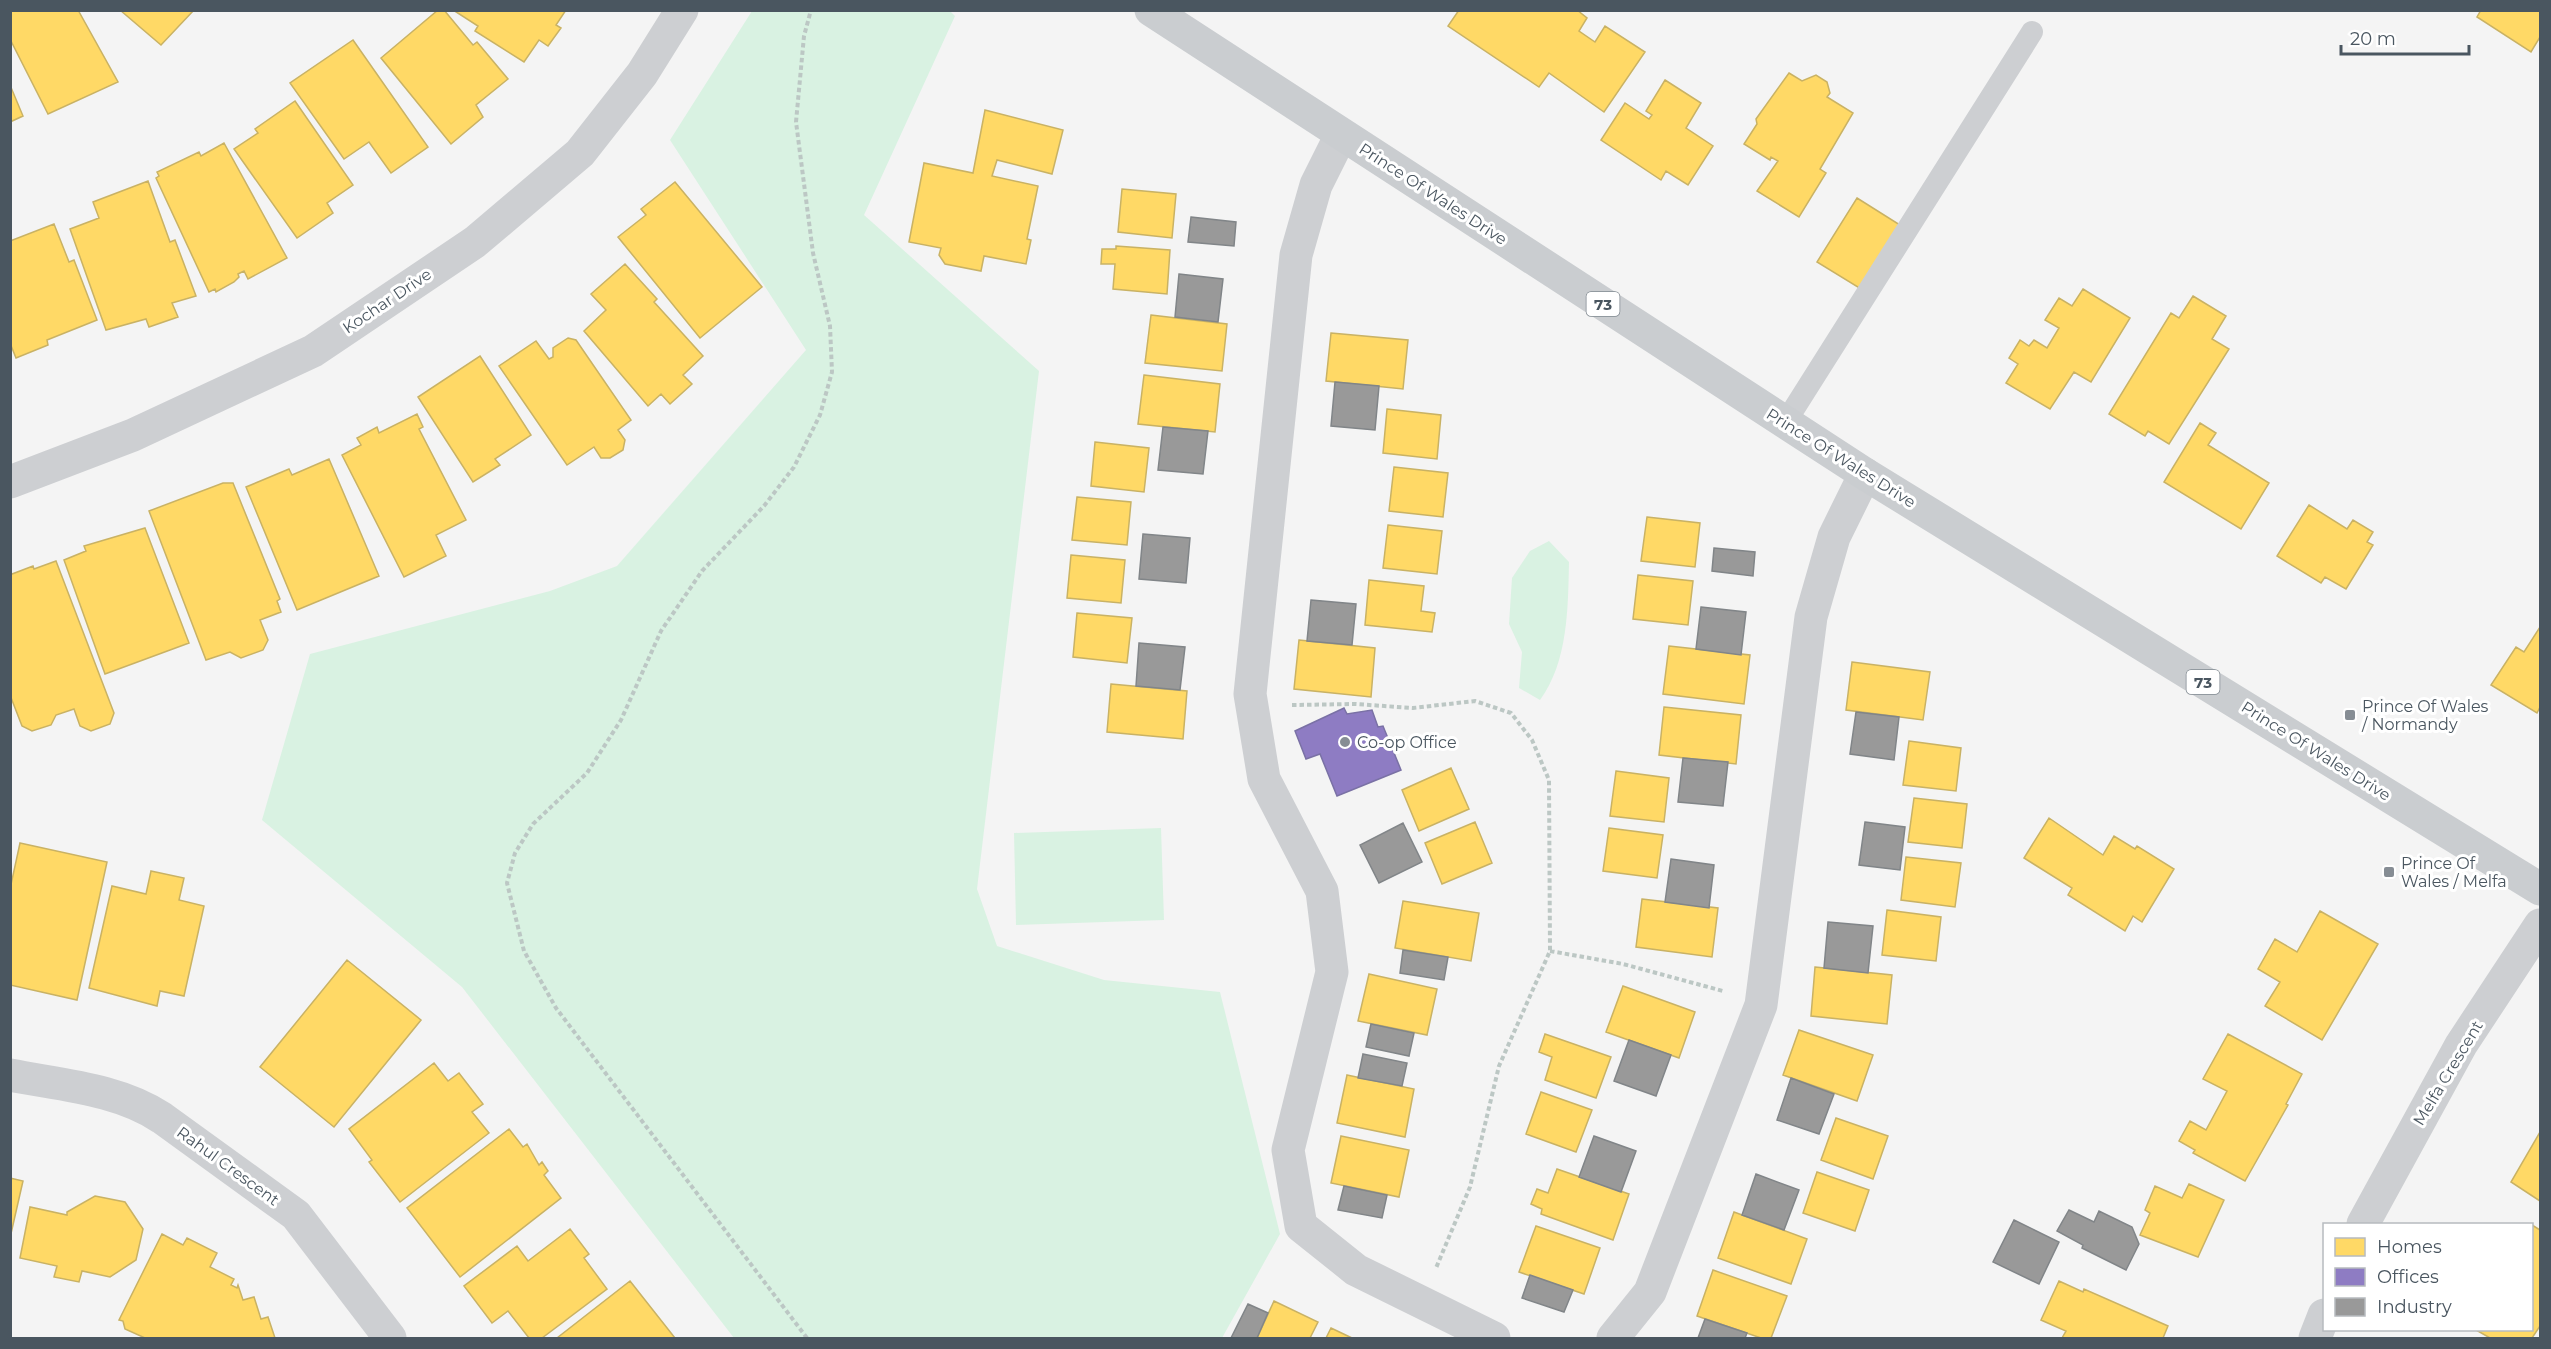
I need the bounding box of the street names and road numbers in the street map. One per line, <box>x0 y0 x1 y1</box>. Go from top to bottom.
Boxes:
street label: Prince Of Wales Drive <box>1355 139 1511 249</box>
street label: Kochar Drive <box>339 264 435 338</box>
road number: 73 <box>1586 292 1620 316</box>
street label: Prince Of Wales Drive <box>1763 404 1919 512</box>
road number: 73 <box>2186 670 2220 694</box>
street label: Prince Of Wales Drive <box>2238 697 2394 805</box>
street label: Melfa Crescent <box>2409 1017 2487 1129</box>
street label: Rahul Crescent <box>173 1122 283 1210</box>

